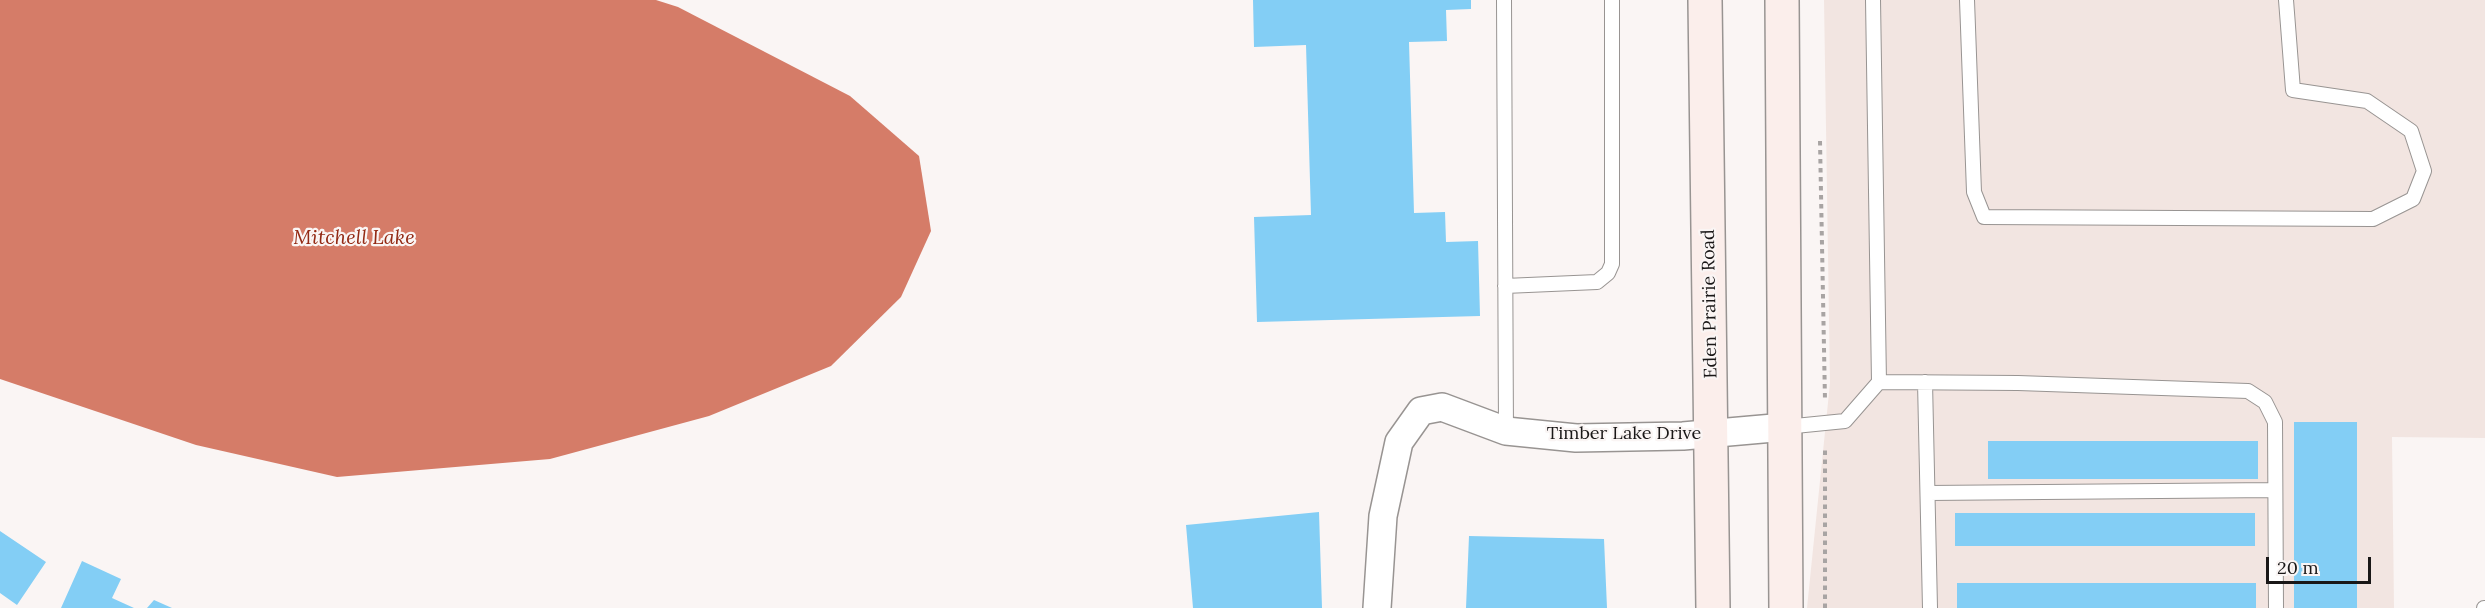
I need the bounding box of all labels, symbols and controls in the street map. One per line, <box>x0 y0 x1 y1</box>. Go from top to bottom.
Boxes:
water label: Mitchell Lake <box>293 226 415 250</box>
street label: Eden Prairie Road <box>1698 229 1722 379</box>
street label: Timber Lake Drive <box>1547 423 1701 445</box>
scale bar <box>2269 545 2374 583</box>
text: 20 m <box>2277 556 2319 579</box>

